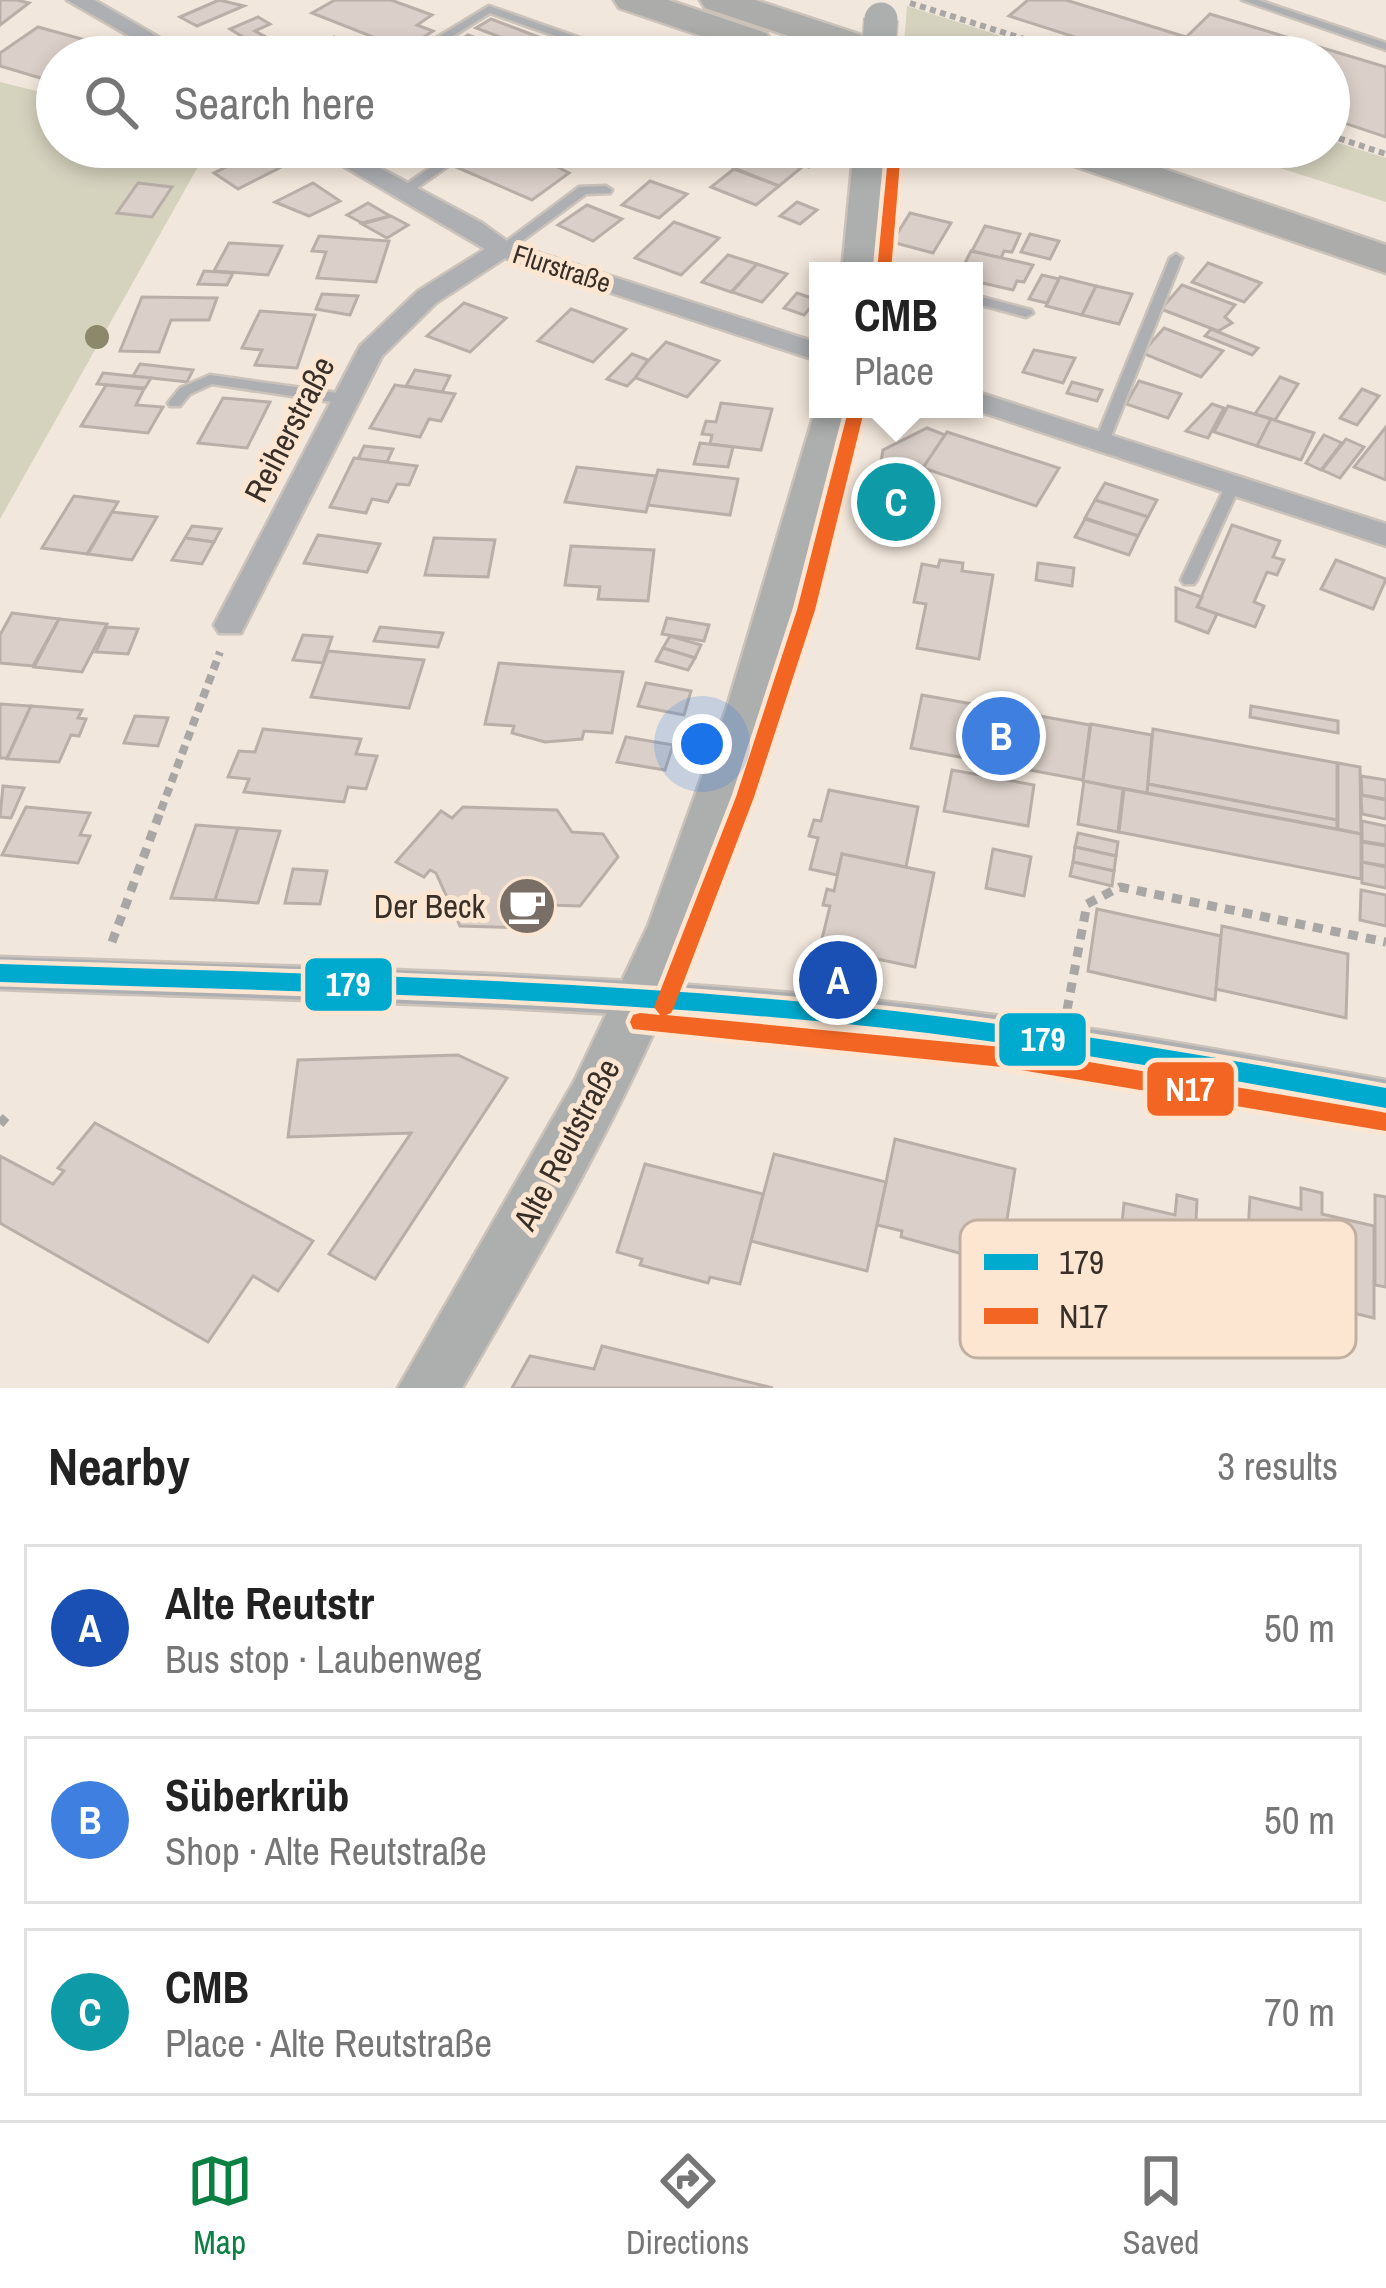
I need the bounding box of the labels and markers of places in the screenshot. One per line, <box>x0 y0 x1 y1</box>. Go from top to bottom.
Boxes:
pin: C <box>857 457 935 547</box>
pin: B <box>962 691 1040 781</box>
cafe icon: Der Beck <box>496 875 558 937</box>
place label: Der Beck <box>374 884 485 928</box>
pin: A <box>799 935 877 1025</box>

